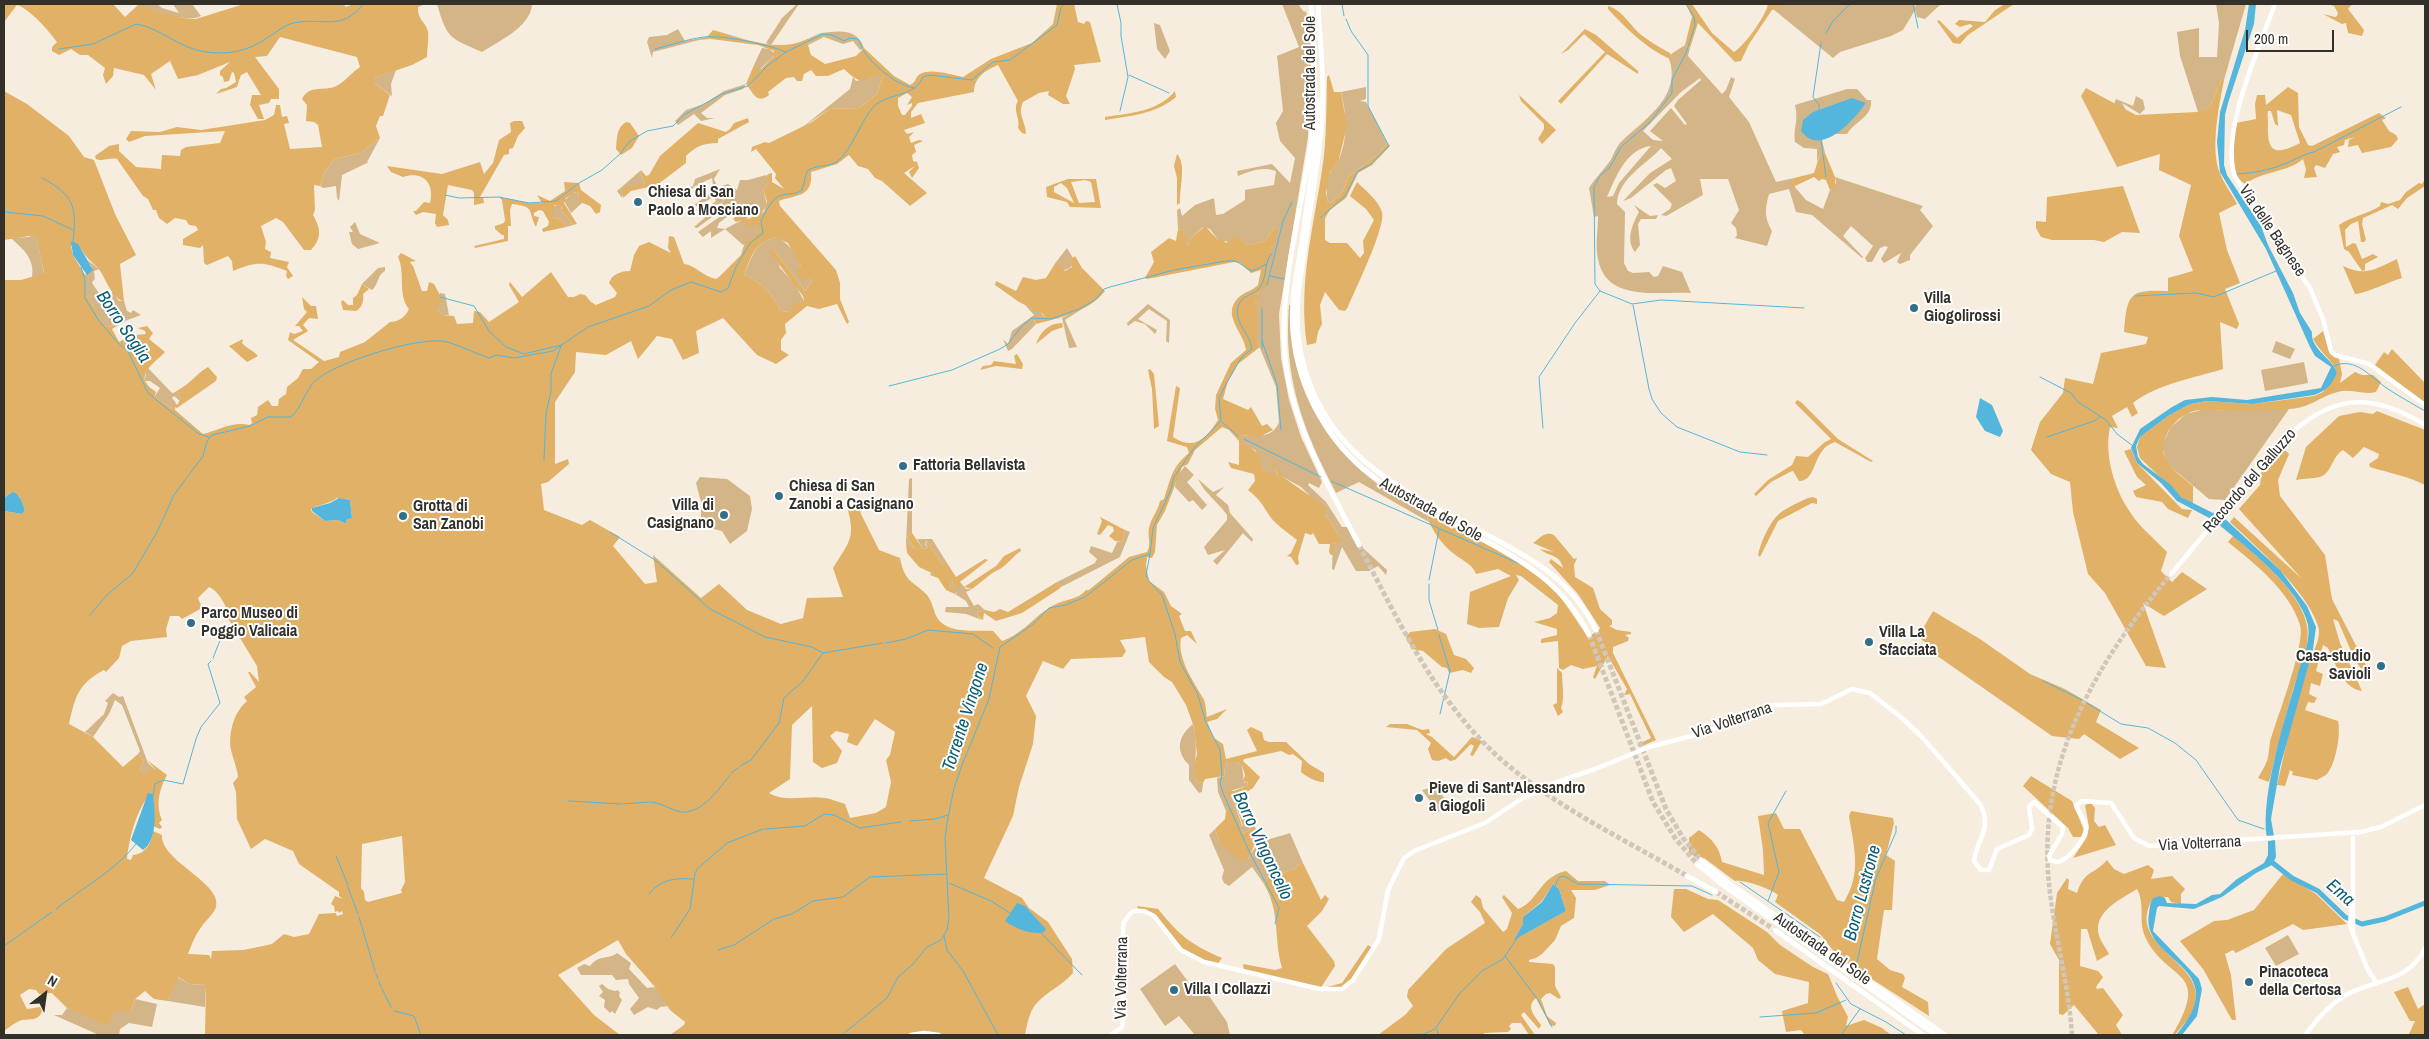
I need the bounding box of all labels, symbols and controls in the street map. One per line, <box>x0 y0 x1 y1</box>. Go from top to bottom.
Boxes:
street label: Autostrada del Sole <box>1301 16 1321 130</box>
scale bar <box>2249 20 2336 52</box>
text: 200 m <box>2254 28 2288 49</box>
street label: Via delle Bagnese <box>2234 182 2310 280</box>
place label: Chiesa di San Paolo a Mosciano <box>648 183 759 221</box>
marker: Chiesa di San Paolo a Mosciano <box>632 196 644 208</box>
water label: Borro Soglia <box>91 287 155 367</box>
place label: Villa Giogolirossi <box>1924 289 2001 327</box>
marker: Villa Giogolirossi <box>1908 302 1920 314</box>
street label: Raccordo del Galluzzo <box>2199 425 2301 537</box>
place label: Fattoria Bellavista <box>913 456 1025 476</box>
marker: Fattoria Bellavista <box>897 460 909 472</box>
street label: Autostrada del Sole <box>1376 474 1486 546</box>
place label: Chiesa di San Zanobi a Casignano <box>789 477 914 515</box>
marker: Chiesa di San Zanobi a Casignano <box>773 490 785 502</box>
place label: Villa di Casignano <box>647 496 714 534</box>
place label: Grotta di San Zanobi <box>413 497 484 535</box>
marker: Villa di Casignano <box>718 509 730 521</box>
marker: Grotta di San Zanobi <box>397 510 409 522</box>
place label: Parco Museo di Poggio Valicaia <box>201 604 298 642</box>
marker: Parco Museo di Poggio Valicaia <box>185 617 197 629</box>
place label: Villa La Sfacciata <box>1879 623 1937 661</box>
marker: Villa La Sfacciata <box>1863 636 1875 648</box>
place label: Casa-studio Savioli <box>2296 647 2371 685</box>
water label: Torrente Vingone <box>938 660 994 774</box>
marker: Casa-studio Savioli <box>2375 660 2387 672</box>
street label: Via Volterrana <box>1690 698 1774 744</box>
place label: Pieve di Sant'Alessandro a Giogoli <box>1429 779 1585 817</box>
water label: Borro Vingoncello <box>1227 788 1297 904</box>
marker: Pieve di Sant'Alessandro a Giogoli <box>1413 792 1425 804</box>
street label: Via Volterrana <box>2158 832 2242 856</box>
water label: Borro Lastrone <box>1840 843 1886 943</box>
water label: Ema <box>2321 875 2359 911</box>
street label: Autostrada del Sole <box>1770 908 1874 990</box>
street label: Via Volterrana <box>1112 936 1132 1020</box>
place label: Pinacoteca della Certosa <box>2259 963 2341 1001</box>
north arrow <box>20 969 70 1019</box>
text: N <box>44 971 61 991</box>
marker: Pinacoteca della Certosa <box>2243 976 2255 988</box>
place label: Villa I Collazzi <box>1184 980 1271 1000</box>
marker: Villa I Collazzi <box>1168 984 1180 996</box>

